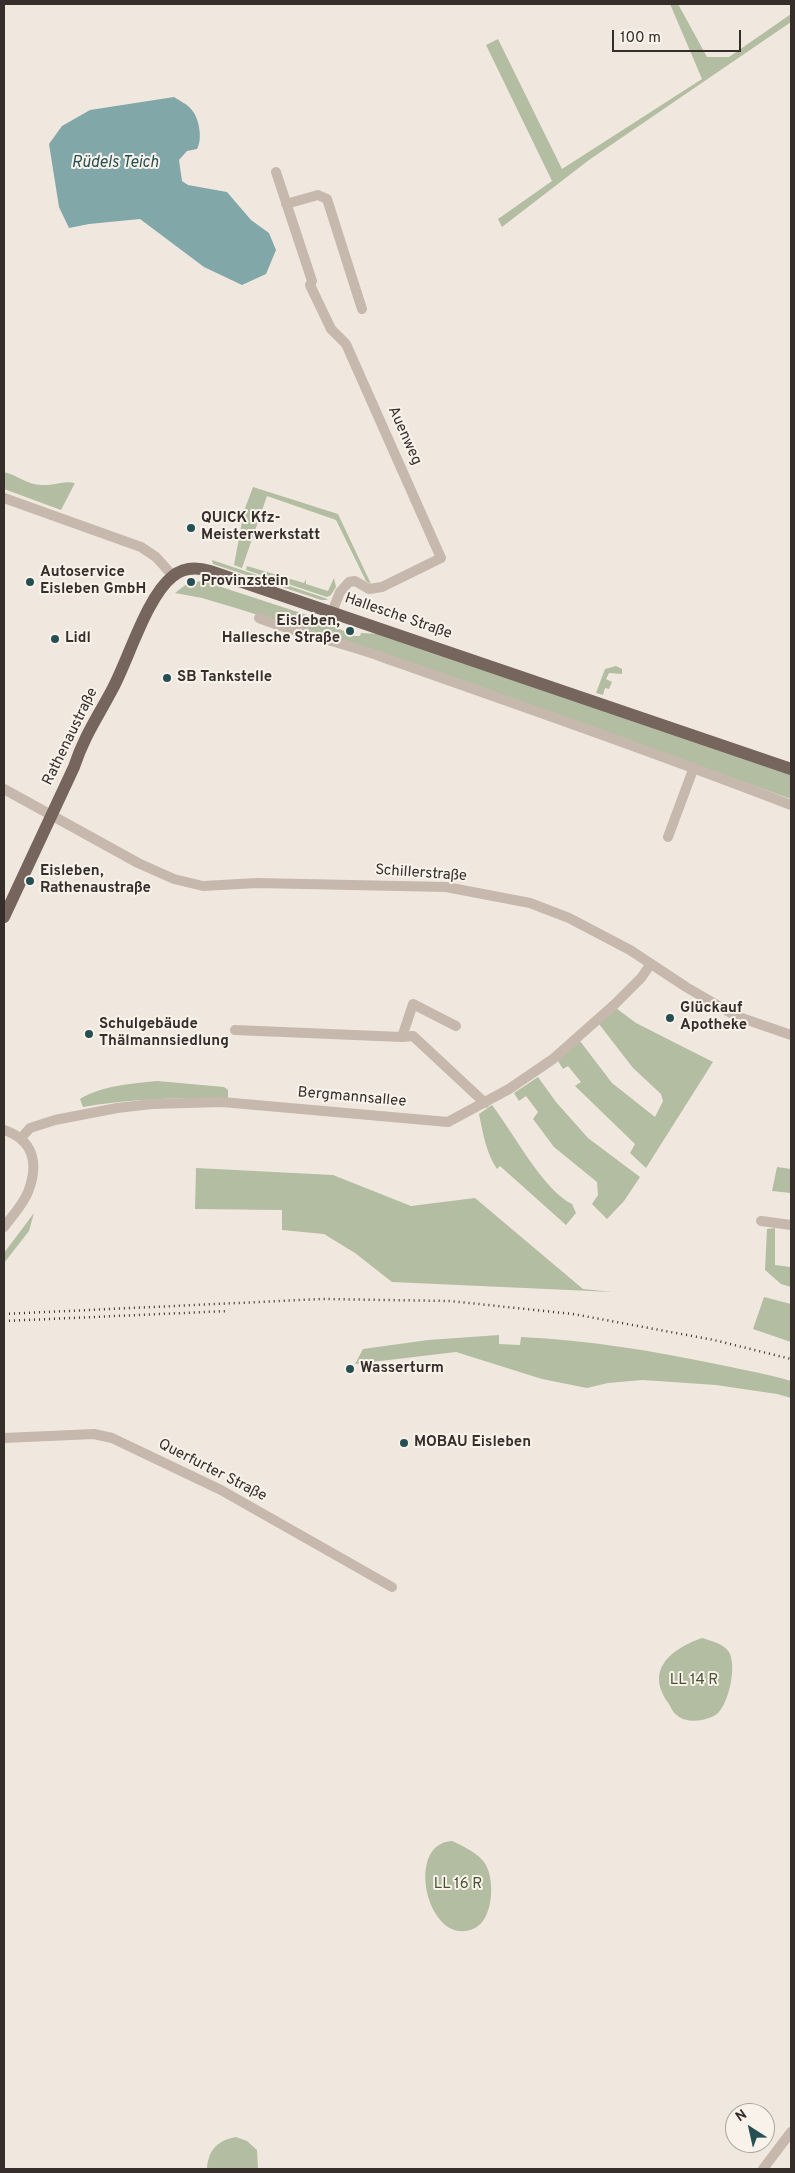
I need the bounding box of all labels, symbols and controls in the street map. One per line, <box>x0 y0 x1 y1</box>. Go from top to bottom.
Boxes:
scale bar <box>615 20 744 52</box>
text: 100 m <box>620 29 661 48</box>
water label: Rüdels Teich <box>72 154 158 174</box>
street label: Auenweg <box>383 404 425 468</box>
place label: QUICK Kfz- Meisterwerkstatt <box>201 510 320 545</box>
marker: QUICK Kfz- Meisterwerkstatt <box>185 522 197 534</box>
place label: Autoservice Eisleben GmbH <box>40 564 146 599</box>
place label: Provinzstein <box>201 573 289 591</box>
marker: Autoservice Eisleben GmbH <box>24 576 36 588</box>
marker: Provinzstein <box>185 576 197 588</box>
street label: Hallesche Straße <box>342 590 454 644</box>
place label: Eisleben, Hallesche Straße <box>222 613 340 648</box>
marker: Eisleben, Hallesche Straße <box>344 625 356 637</box>
place label: Lidl <box>65 630 91 648</box>
marker: Lidl <box>49 633 61 645</box>
place label: SB Tankstelle <box>177 669 272 687</box>
marker: SB Tankstelle <box>161 672 173 684</box>
street label: Rathenaustraße <box>40 685 102 789</box>
street label: Schillerstraße <box>375 862 467 886</box>
place label: Eisleben, Rathenaustraße <box>40 863 151 898</box>
marker: Eisleben, Rathenaustraße <box>24 875 36 887</box>
place label: Glückauf Apotheke <box>680 1000 747 1035</box>
marker: Glückauf Apotheke <box>664 1012 676 1024</box>
place label: Schulgebäude Thälmannsiedlung <box>99 1016 229 1051</box>
marker: Schulgebäude Thälmannsiedlung <box>83 1028 95 1040</box>
street label: Bergmannsallee <box>297 1084 407 1112</box>
place label: Wasserturm <box>360 1360 444 1378</box>
marker: Wasserturm <box>344 1363 356 1375</box>
place label: MOBAU Eisleben <box>414 1434 531 1452</box>
street label: Querfurter Straße <box>155 1436 269 1506</box>
marker: MOBAU Eisleben <box>398 1437 410 1449</box>
park label: LL 14 R <box>670 1672 718 1690</box>
park label: LL 16 R <box>434 1876 482 1894</box>
north arrow <box>725 2103 775 2153</box>
text: N <box>733 2106 751 2126</box>

